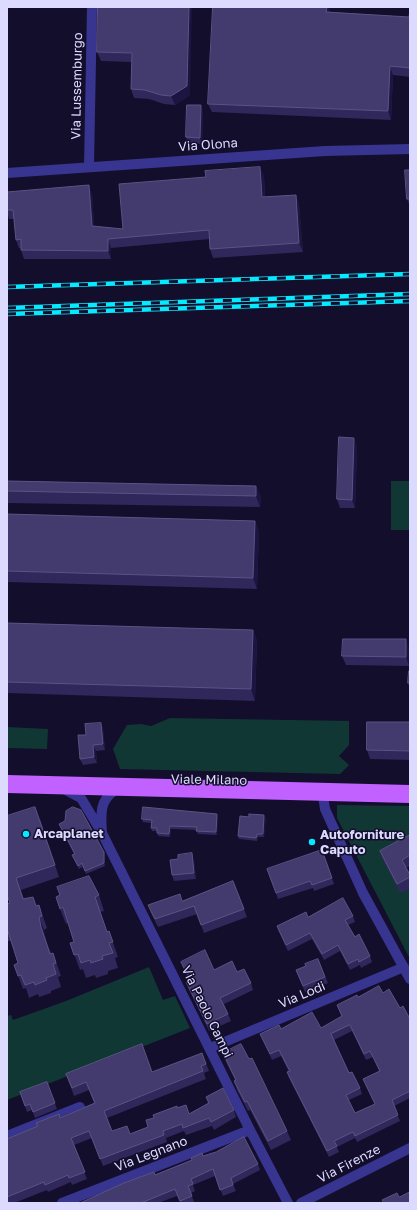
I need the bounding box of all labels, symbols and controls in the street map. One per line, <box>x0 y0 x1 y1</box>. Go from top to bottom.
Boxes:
street label: Via Lussemburgo <box>68 32 86 140</box>
street label: Via Olona <box>178 135 238 155</box>
street label: Viale Milano <box>171 772 247 788</box>
place label: Arcaplanet <box>34 826 104 842</box>
place label: Autoforniture Caputo <box>320 827 404 858</box>
marker: Arcaplanet <box>21 829 31 839</box>
marker: Autoforniture Caputo <box>307 837 317 847</box>
street label: Via Paolo Campi <box>178 963 236 1061</box>
street label: Via Lodi <box>276 978 328 1012</box>
street label: Via Legnano <box>112 1133 190 1175</box>
street label: Via Firenze <box>315 1141 383 1187</box>

